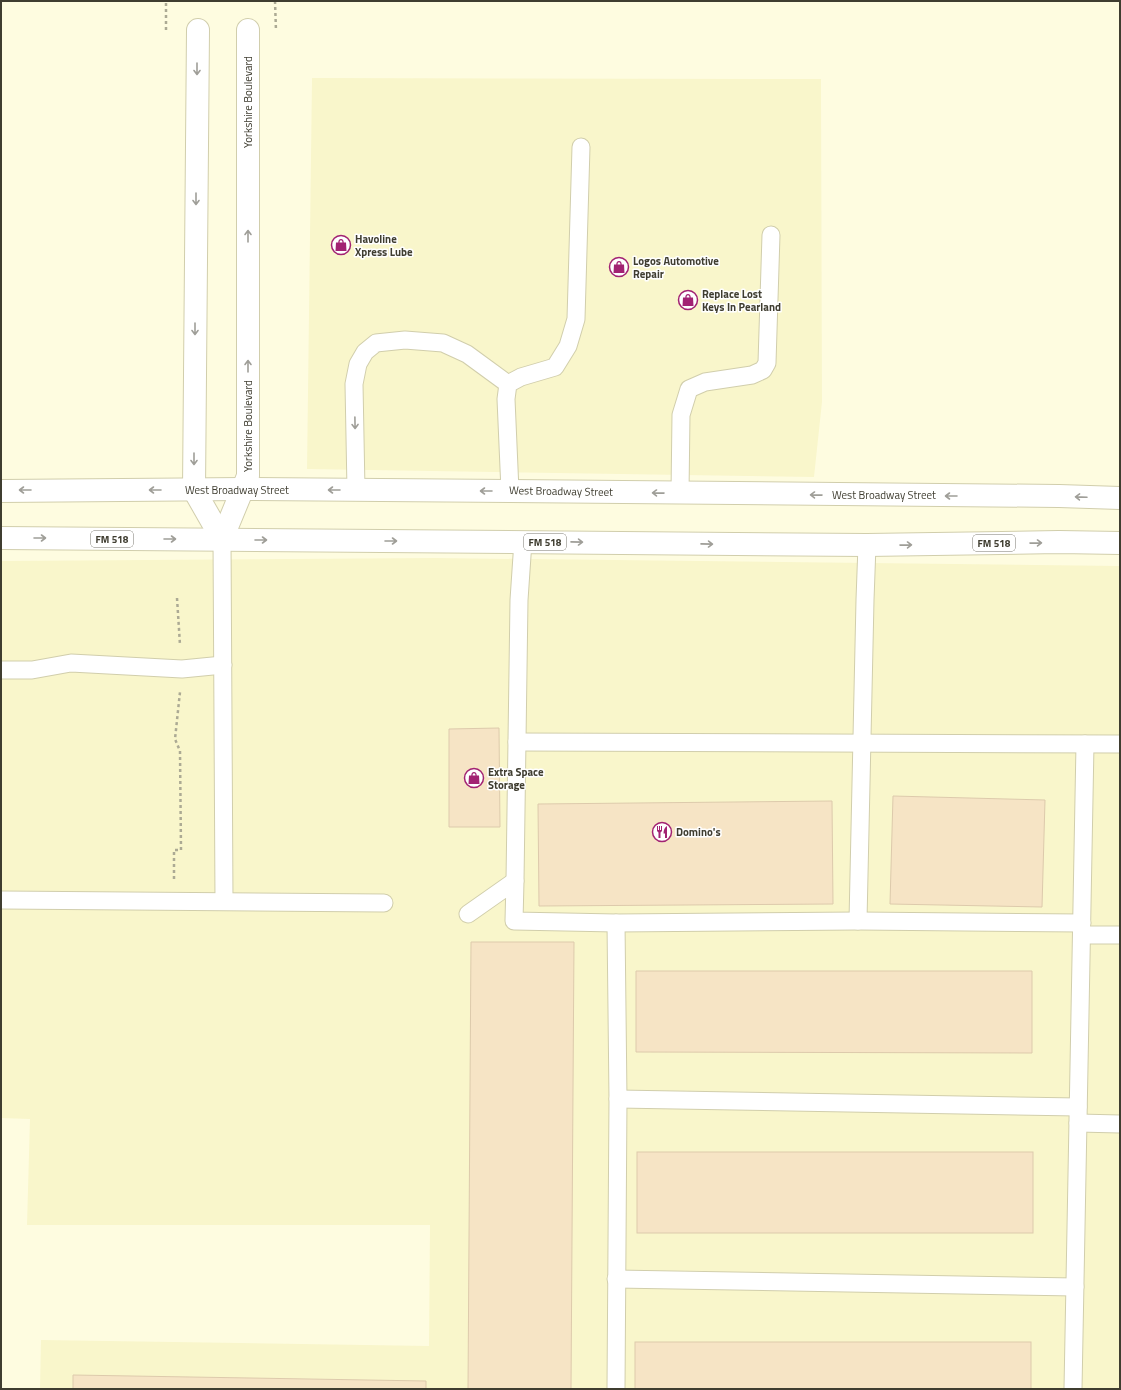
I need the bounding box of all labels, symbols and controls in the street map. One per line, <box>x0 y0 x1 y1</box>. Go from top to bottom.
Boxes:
street label: Yorkshire Boulevard <box>240 56 256 148</box>
one-way arrow <box>193 62 201 75</box>
one-way arrow <box>192 192 200 205</box>
one-way arrow <box>244 230 252 243</box>
place label: Havoline Xpress Lube <box>355 231 413 260</box>
shop icon: Havoline Xpress Lube <box>330 234 352 256</box>
place label: Logos Automotive Repair <box>633 253 719 282</box>
shop icon: Logos Automotive Repair <box>608 256 630 278</box>
place label: Replace Lost Keys In Pearland <box>702 286 781 315</box>
shop icon: Replace Lost Keys In Pearland <box>677 289 699 311</box>
one-way arrow <box>191 322 199 335</box>
one-way arrow <box>244 360 252 373</box>
street label: Yorkshire Boulevard <box>240 380 256 472</box>
one-way arrow <box>351 416 359 429</box>
one-way arrow <box>190 452 198 465</box>
street label: West Broadway Street <box>185 482 289 498</box>
street label: West Broadway Street <box>509 482 613 500</box>
one-way arrow <box>19 486 32 494</box>
one-way arrow <box>149 486 162 494</box>
one-way arrow <box>328 486 341 494</box>
one-way arrow <box>480 487 493 495</box>
street label: West Broadway Street <box>832 487 936 503</box>
one-way arrow <box>652 489 665 497</box>
one-way arrow <box>810 491 823 498</box>
one-way arrow <box>945 492 958 500</box>
one-way arrow <box>1075 493 1088 501</box>
road number: FM 518 <box>91 531 133 547</box>
one-way arrow <box>33 534 46 542</box>
road number: FM 518 <box>524 534 566 550</box>
one-way arrow <box>163 535 176 543</box>
road number: FM 518 <box>973 535 1015 551</box>
one-way arrow <box>254 536 267 544</box>
one-way arrow <box>384 537 397 545</box>
one-way arrow <box>570 538 583 546</box>
one-way arrow <box>1029 539 1042 546</box>
one-way arrow <box>700 540 713 547</box>
one-way arrow <box>899 541 912 549</box>
place label: Extra Space Storage <box>488 764 544 793</box>
shop icon: Extra Space Storage <box>463 767 485 789</box>
restaurant icon: Domino's <box>651 821 673 843</box>
place label: Domino's <box>676 824 721 840</box>

